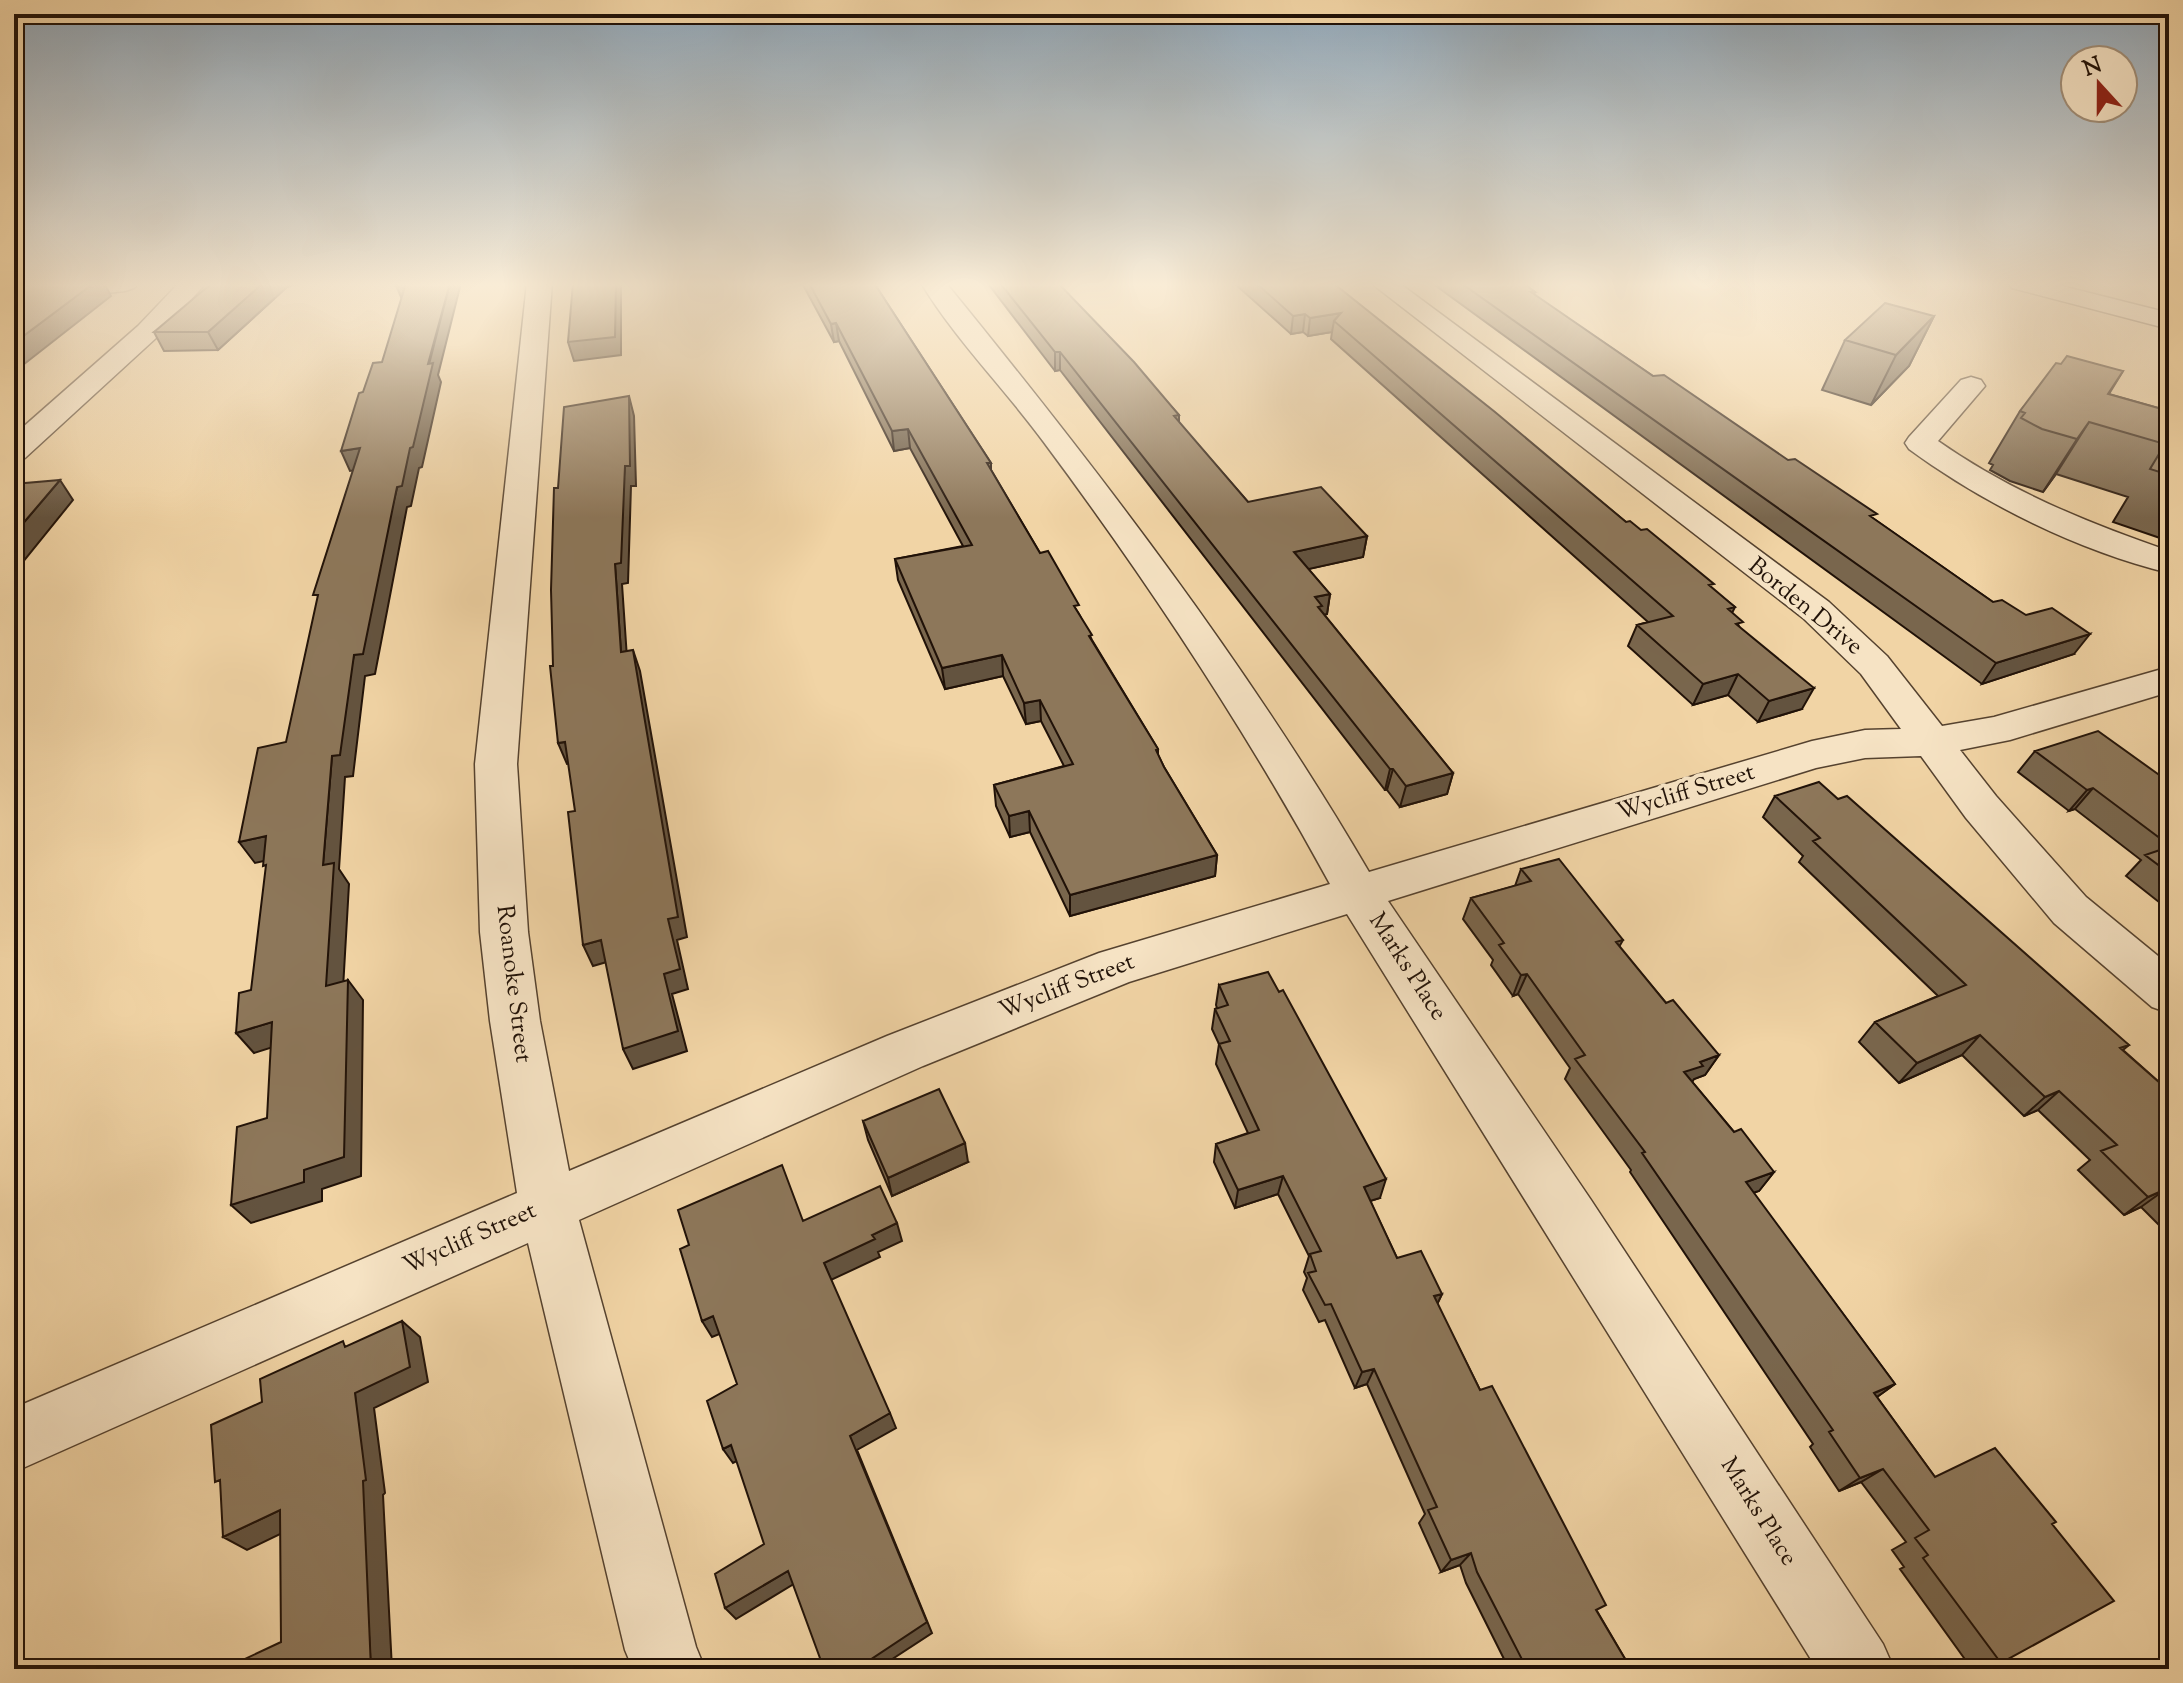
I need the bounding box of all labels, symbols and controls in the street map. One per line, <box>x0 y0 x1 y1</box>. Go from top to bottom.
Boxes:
north arrow <box>2059 44 2139 124</box>
text: N <box>2079 50 2107 86</box>
street label: Borden Drive <box>1740 550 1870 664</box>
street label: Wycliff Street <box>1613 756 1759 830</box>
street label: Roanoke Street <box>486 903 540 1065</box>
street label: Marks Place <box>1359 906 1455 1028</box>
street label: Wycliff Street <box>994 946 1140 1028</box>
street label: Wycliff Street <box>398 1194 542 1284</box>
street label: Marks Place <box>1711 1451 1805 1573</box>

